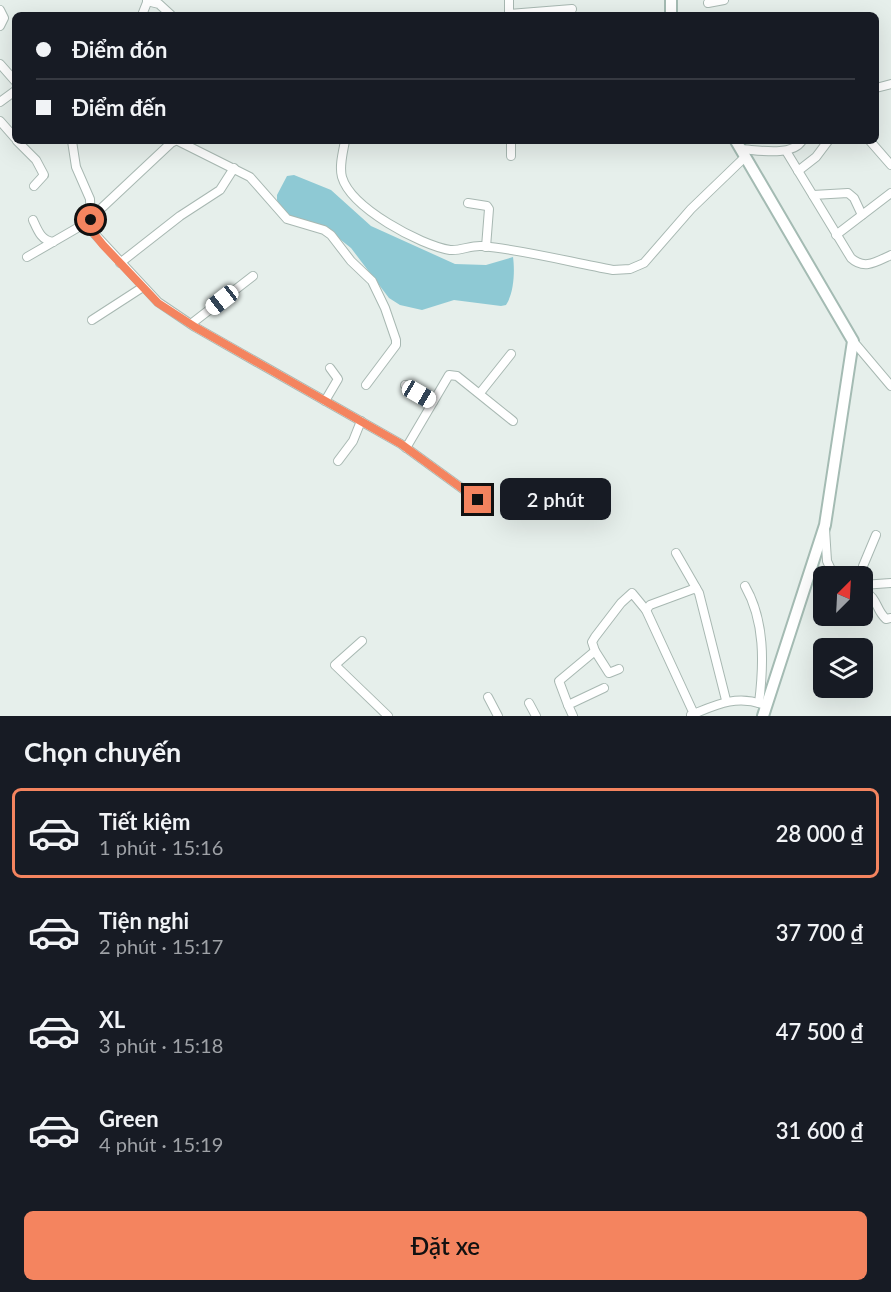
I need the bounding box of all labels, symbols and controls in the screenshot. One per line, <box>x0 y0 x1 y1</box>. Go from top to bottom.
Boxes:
text: Điểm đón <box>72 36 167 63</box>
text: Điểm đến <box>72 94 167 121</box>
route start <box>77 206 104 233</box>
car <box>202 282 242 318</box>
car <box>399 377 439 411</box>
callout: 2 phút <box>499 479 610 521</box>
route end <box>464 486 491 513</box>
text: 2 phút <box>527 487 584 511</box>
north arrow <box>813 566 873 626</box>
map controls <box>813 566 873 698</box>
button: layers <box>813 638 873 698</box>
text: Chọn chuyến <box>24 735 181 768</box>
icon: car <box>27 806 81 860</box>
text: Tiết kiệm <box>99 808 190 835</box>
text: 28 000 ₫ <box>776 820 864 847</box>
text: 1 phút · 15:16 <box>99 835 223 859</box>
icon: car <box>27 905 81 959</box>
text: Tiện nghi <box>99 907 189 934</box>
text: 37 700 ₫ <box>776 919 864 946</box>
text: 2 phút · 15:17 <box>99 934 223 958</box>
icon: car <box>27 1004 81 1058</box>
text: XL <box>99 1006 125 1033</box>
text: 47 500 ₫ <box>776 1018 864 1045</box>
text: 3 phút · 15:18 <box>99 1033 223 1057</box>
icon: car <box>27 1103 81 1157</box>
text: Green <box>99 1105 159 1132</box>
text: 31 600 ₫ <box>776 1117 864 1144</box>
text: 4 phút · 15:19 <box>99 1132 223 1156</box>
button: Đặt xe <box>24 1211 867 1280</box>

